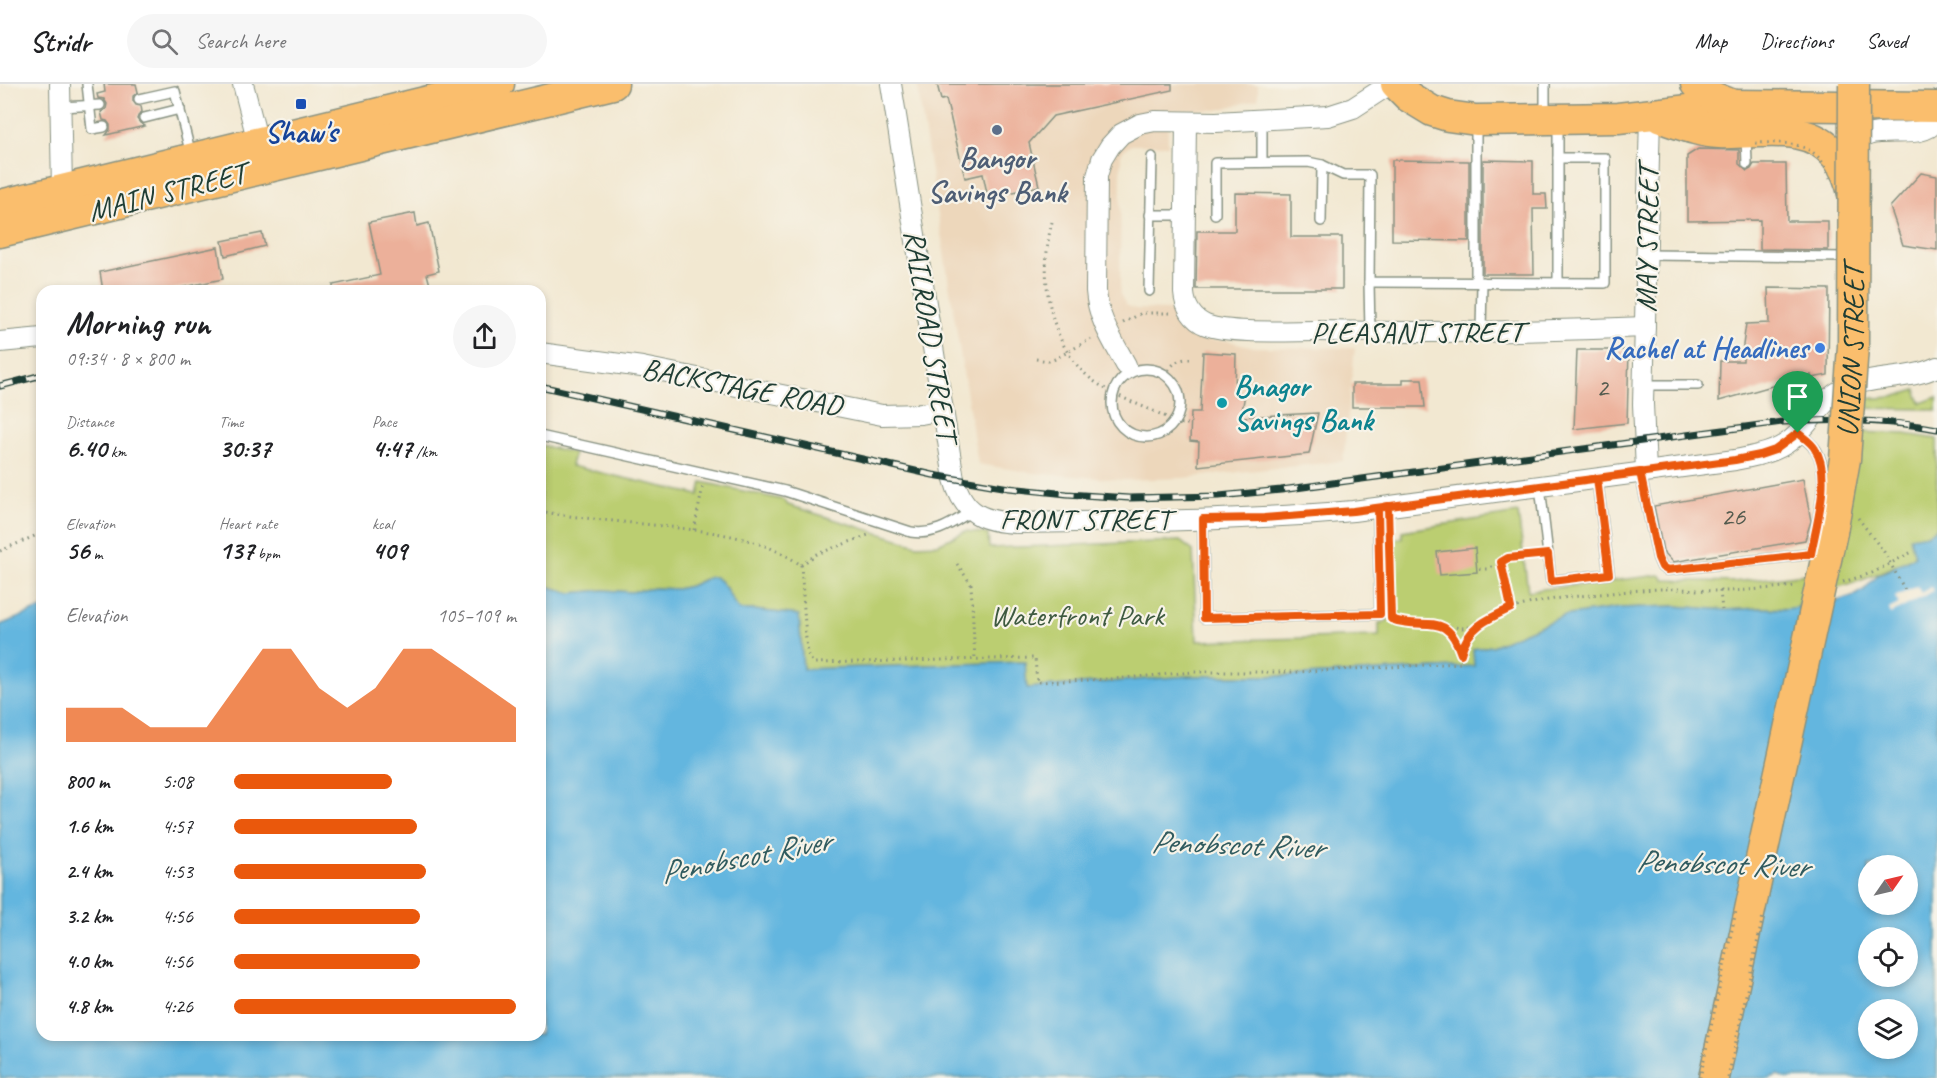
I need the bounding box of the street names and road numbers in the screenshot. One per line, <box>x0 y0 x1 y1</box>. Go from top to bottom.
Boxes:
street label: MAIN STREET <box>84 152 257 230</box>
street label: MAY STREET <box>1627 158 1667 312</box>
street label: RAILROAD STREET <box>896 227 967 450</box>
street label: UNION STREET <box>1828 258 1873 438</box>
street label: PLEASANT STREET <box>1311 313 1530 351</box>
street label: BACKSTAGE ROAD <box>639 349 848 426</box>
street label: FRONT STREET <box>1000 500 1177 538</box>

